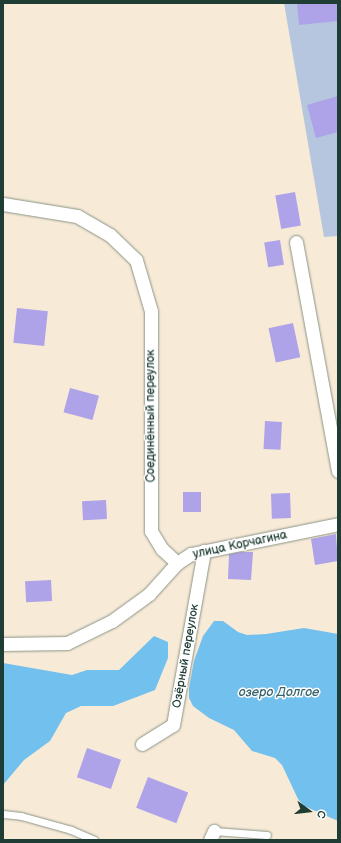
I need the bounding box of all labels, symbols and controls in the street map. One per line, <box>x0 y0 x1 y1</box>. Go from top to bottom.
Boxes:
street label: Соединённый переулок <box>144 350 158 482</box>
street label: улица Корчагина <box>192 528 288 562</box>
street label: Озёрный переулок <box>170 603 202 709</box>
water label: озеро Долгое <box>239 684 319 700</box>
north arrow <box>289 791 329 831</box>
text: С <box>314 809 328 820</box>

